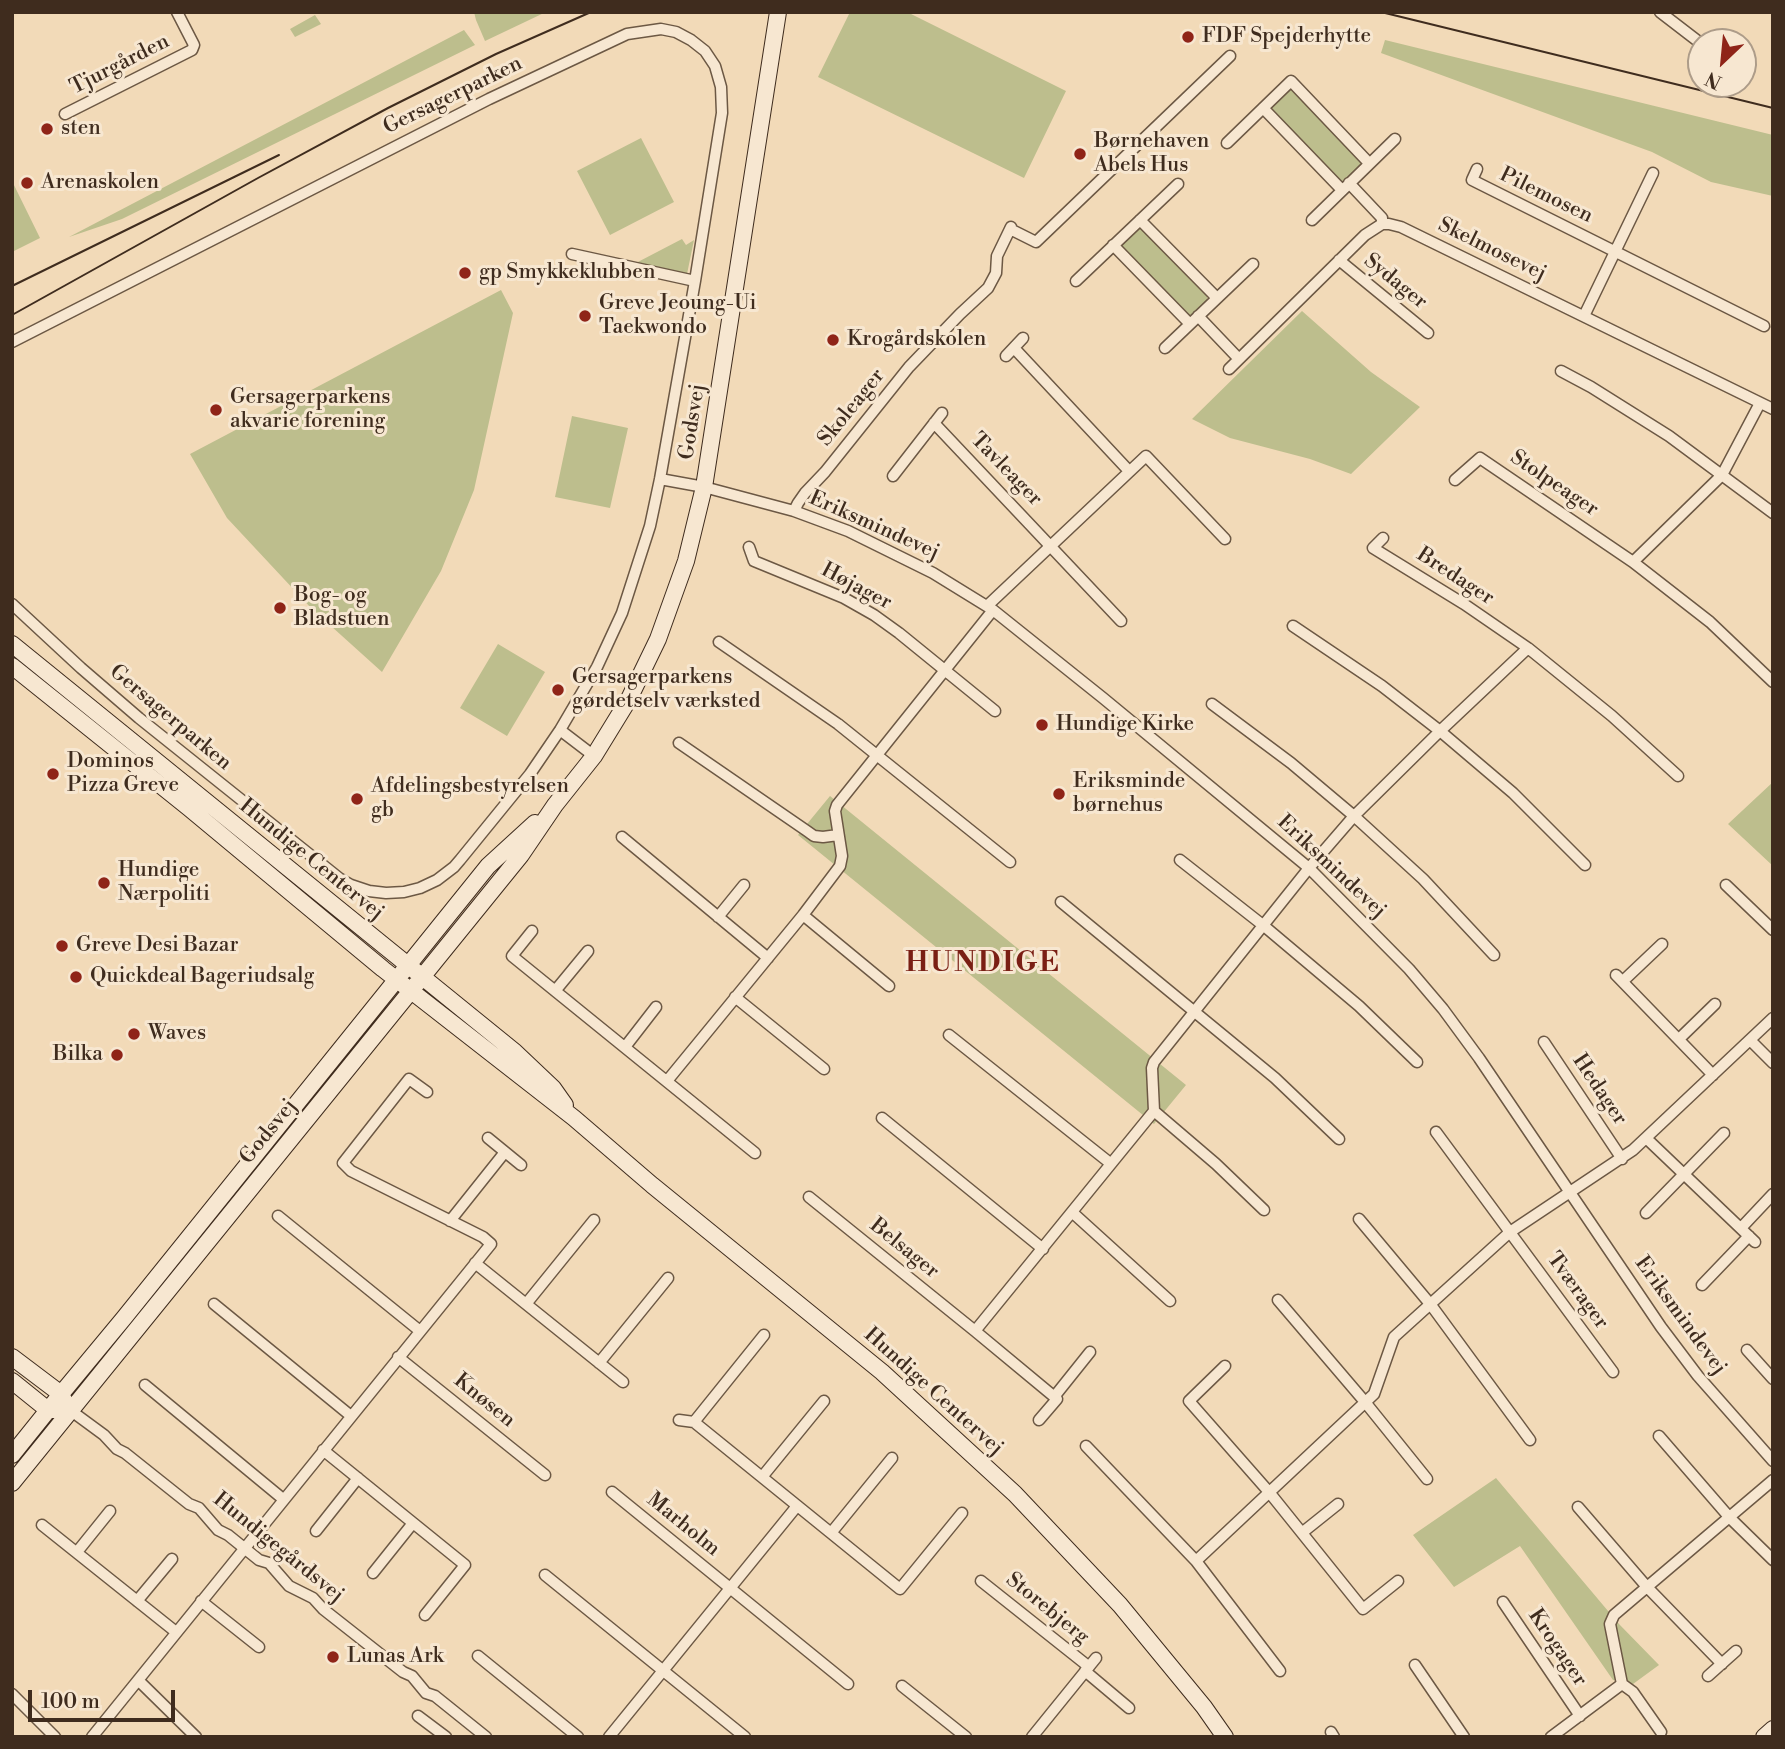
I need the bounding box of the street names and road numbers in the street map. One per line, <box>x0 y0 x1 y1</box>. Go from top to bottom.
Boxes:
street label: Tjurgården <box>66 29 174 101</box>
street label: Gersagerparken <box>379 51 527 141</box>
street label: Pilemosen <box>1495 163 1597 229</box>
street label: Skelmosevej <box>1434 213 1550 287</box>
street label: Sydager <box>1358 249 1432 315</box>
street label: Skoleager <box>813 364 891 452</box>
street label: Godsvej <box>675 382 711 462</box>
street label: Tavleager <box>965 428 1047 512</box>
street label: Stolpeager <box>1505 445 1603 523</box>
street label: Eriksmindevej <box>805 486 943 566</box>
street label: Bredager <box>1412 543 1498 611</box>
street label: Højager <box>816 558 896 616</box>
street label: Gersagerparken <box>104 660 236 776</box>
street label: Hundige Centervej <box>234 794 388 926</box>
street label: Eriksmindevej <box>1271 810 1391 924</box>
street label: Hedager <box>1566 1050 1632 1130</box>
street label: Godsvej <box>235 1094 303 1170</box>
street label: Belsager <box>864 1213 944 1285</box>
street label: Tværager <box>1541 1248 1613 1334</box>
street label: Eriksmindevej <box>1629 1252 1731 1380</box>
street label: Hundige Centervej <box>858 1323 1008 1461</box>
street label: Knøsen <box>448 1369 520 1433</box>
street label: Hundigegårdsvej <box>208 1488 348 1608</box>
street label: Marholm <box>641 1488 725 1562</box>
street label: Storebjerg <box>1000 1568 1094 1650</box>
street label: Krogager <box>1522 1605 1592 1691</box>

